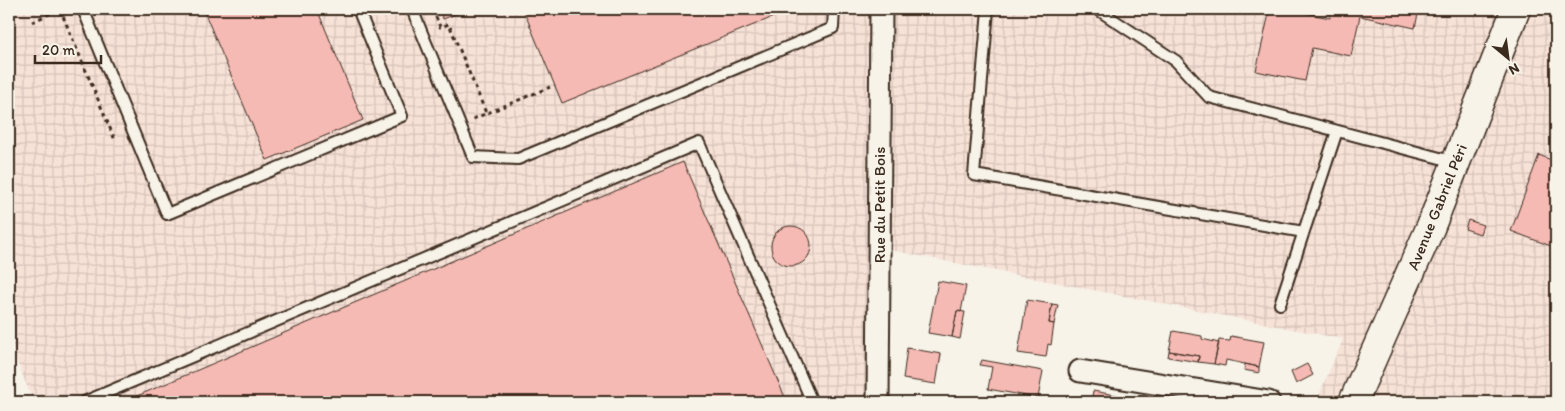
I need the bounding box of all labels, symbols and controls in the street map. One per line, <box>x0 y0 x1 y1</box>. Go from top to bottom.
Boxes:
scale bar <box>35 32 101 64</box>
north arrow <box>1482 32 1532 82</box>
text: 20 m <box>42 41 76 59</box>
text: N <box>1506 59 1522 79</box>
street label: Avenue Gabriel Péri <box>1403 141 1471 273</box>
street label: Rue du Petit Bois <box>870 147 889 263</box>

